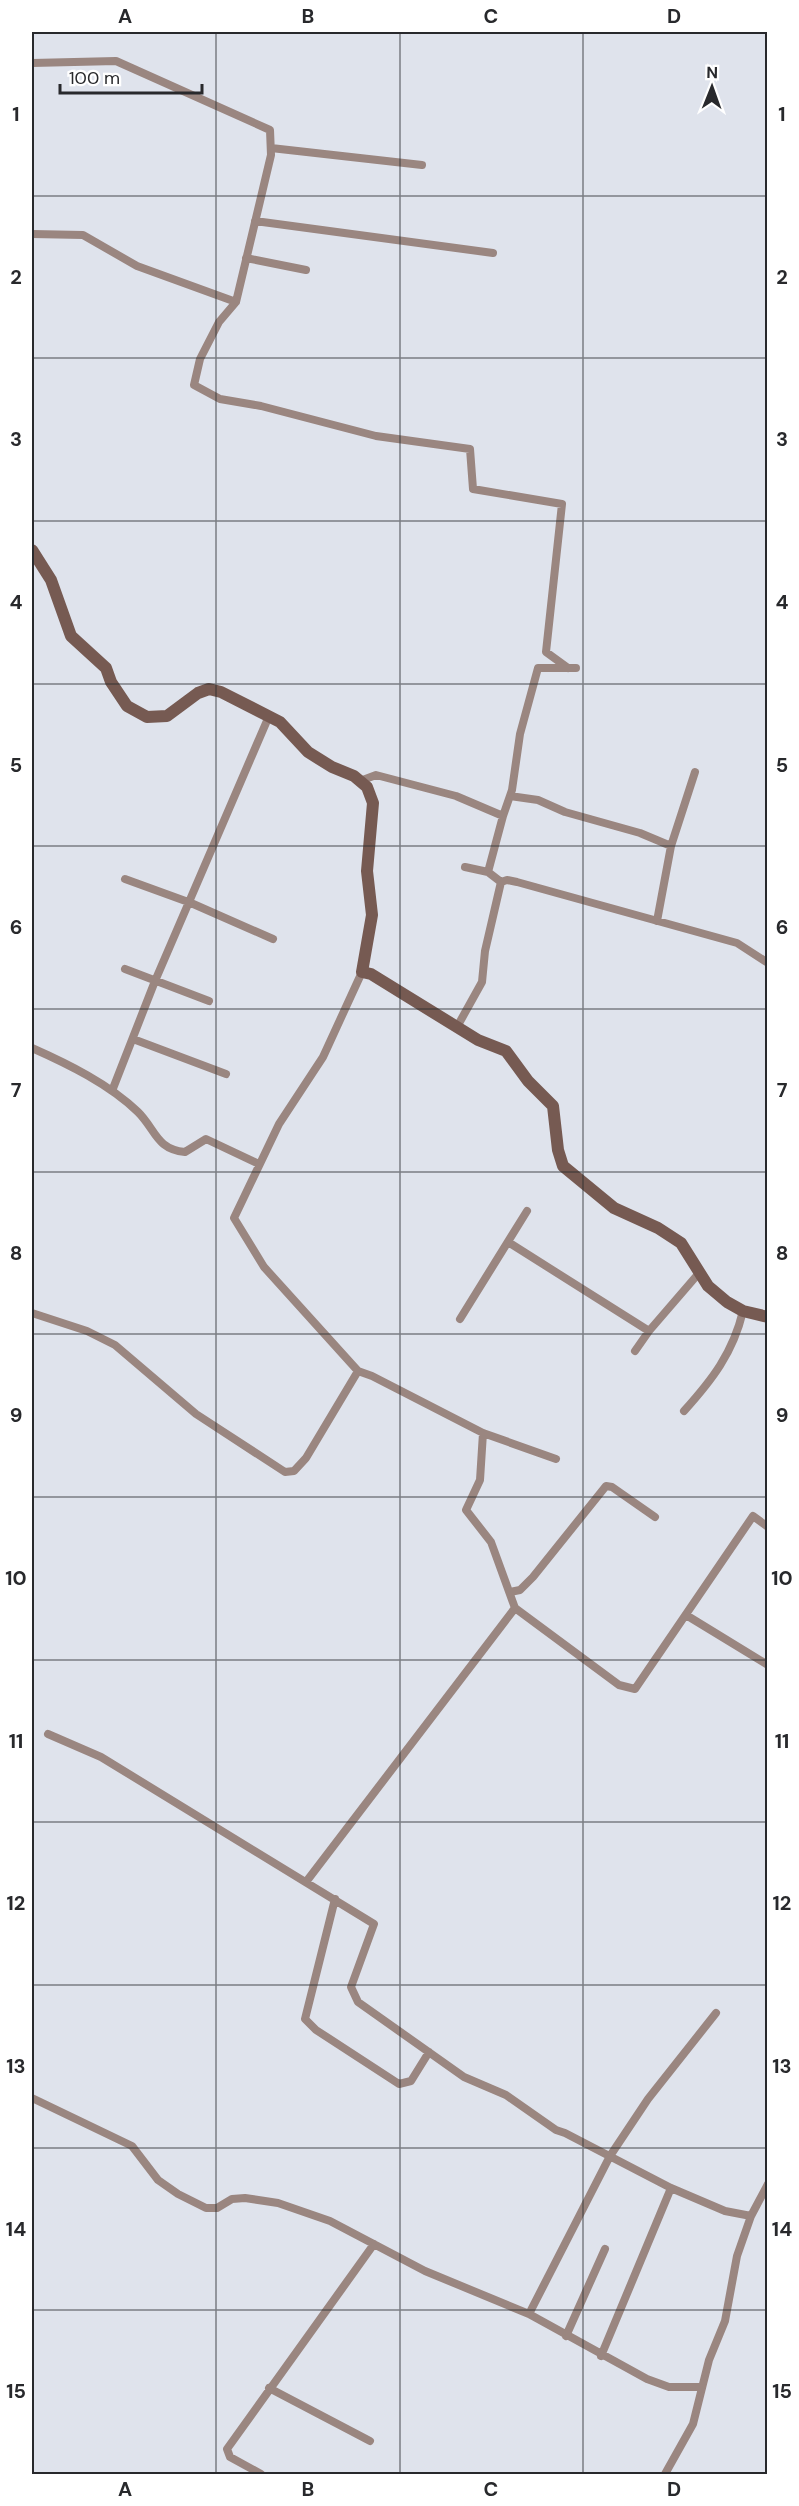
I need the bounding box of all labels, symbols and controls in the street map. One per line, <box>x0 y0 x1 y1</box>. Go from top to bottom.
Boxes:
text: A <box>118 3 132 29</box>
text: B <box>302 3 314 29</box>
text: C <box>484 3 498 29</box>
text: D <box>667 3 681 29</box>
scale bar <box>60 57 202 95</box>
north arrow <box>682 57 742 117</box>
text: N <box>706 62 718 83</box>
text: 100 m <box>69 66 120 90</box>
text: 1 <box>12 101 20 127</box>
text: 1 <box>778 101 786 127</box>
text: 2 <box>10 264 22 290</box>
text: 2 <box>776 264 788 290</box>
text: 3 <box>10 426 22 452</box>
text: 3 <box>776 426 788 452</box>
text: 4 <box>10 589 23 615</box>
text: 4 <box>776 589 789 615</box>
text: 5 <box>10 752 22 778</box>
text: 5 <box>776 752 788 778</box>
text: 6 <box>10 914 22 940</box>
text: 6 <box>776 914 788 940</box>
text: 7 <box>11 1077 22 1103</box>
text: 7 <box>777 1077 788 1103</box>
text: 8 <box>10 1240 22 1266</box>
text: 8 <box>776 1240 788 1266</box>
text: 9 <box>10 1402 22 1428</box>
text: 9 <box>776 1402 788 1428</box>
text: 10 <box>5 1565 27 1591</box>
text: 10 <box>771 1565 793 1591</box>
text: 11 <box>9 1728 23 1754</box>
text: 11 <box>775 1728 789 1754</box>
text: 12 <box>7 1890 25 1916</box>
text: 12 <box>773 1890 791 1916</box>
text: 13 <box>6 2053 26 2079</box>
text: 13 <box>772 2053 792 2079</box>
text: 14 <box>6 2216 26 2242</box>
text: 14 <box>772 2216 792 2242</box>
text: 15 <box>6 2378 26 2404</box>
text: 15 <box>772 2378 792 2404</box>
text: A <box>118 2476 132 2502</box>
text: B <box>302 2476 314 2502</box>
text: C <box>484 2476 498 2502</box>
text: D <box>667 2476 681 2502</box>

